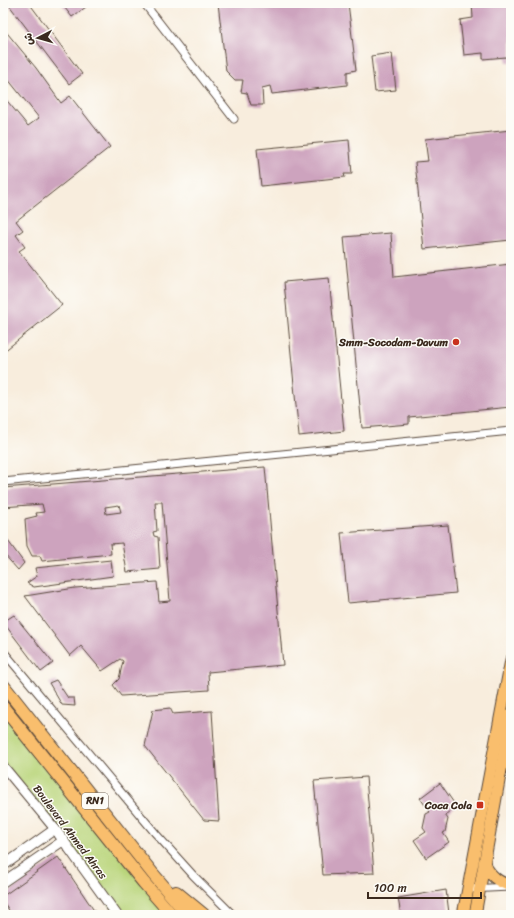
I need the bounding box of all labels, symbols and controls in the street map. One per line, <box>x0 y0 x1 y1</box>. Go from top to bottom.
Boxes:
north arrow <box>18 18 58 58</box>
text: ش <box>18 32 39 46</box>
place label: Smm-Socodam-Davum <box>338 333 449 352</box>
marker: Smm-Socodam-Davum <box>451 337 461 347</box>
street label: Boulevard Ahmed Ahras <box>28 781 113 884</box>
road number: RN1 <box>82 793 108 809</box>
place label: Coca Cola <box>424 796 472 815</box>
marker: Coca Cola <box>475 800 485 810</box>
scale bar <box>368 874 481 900</box>
text: 100 m <box>374 877 407 899</box>

